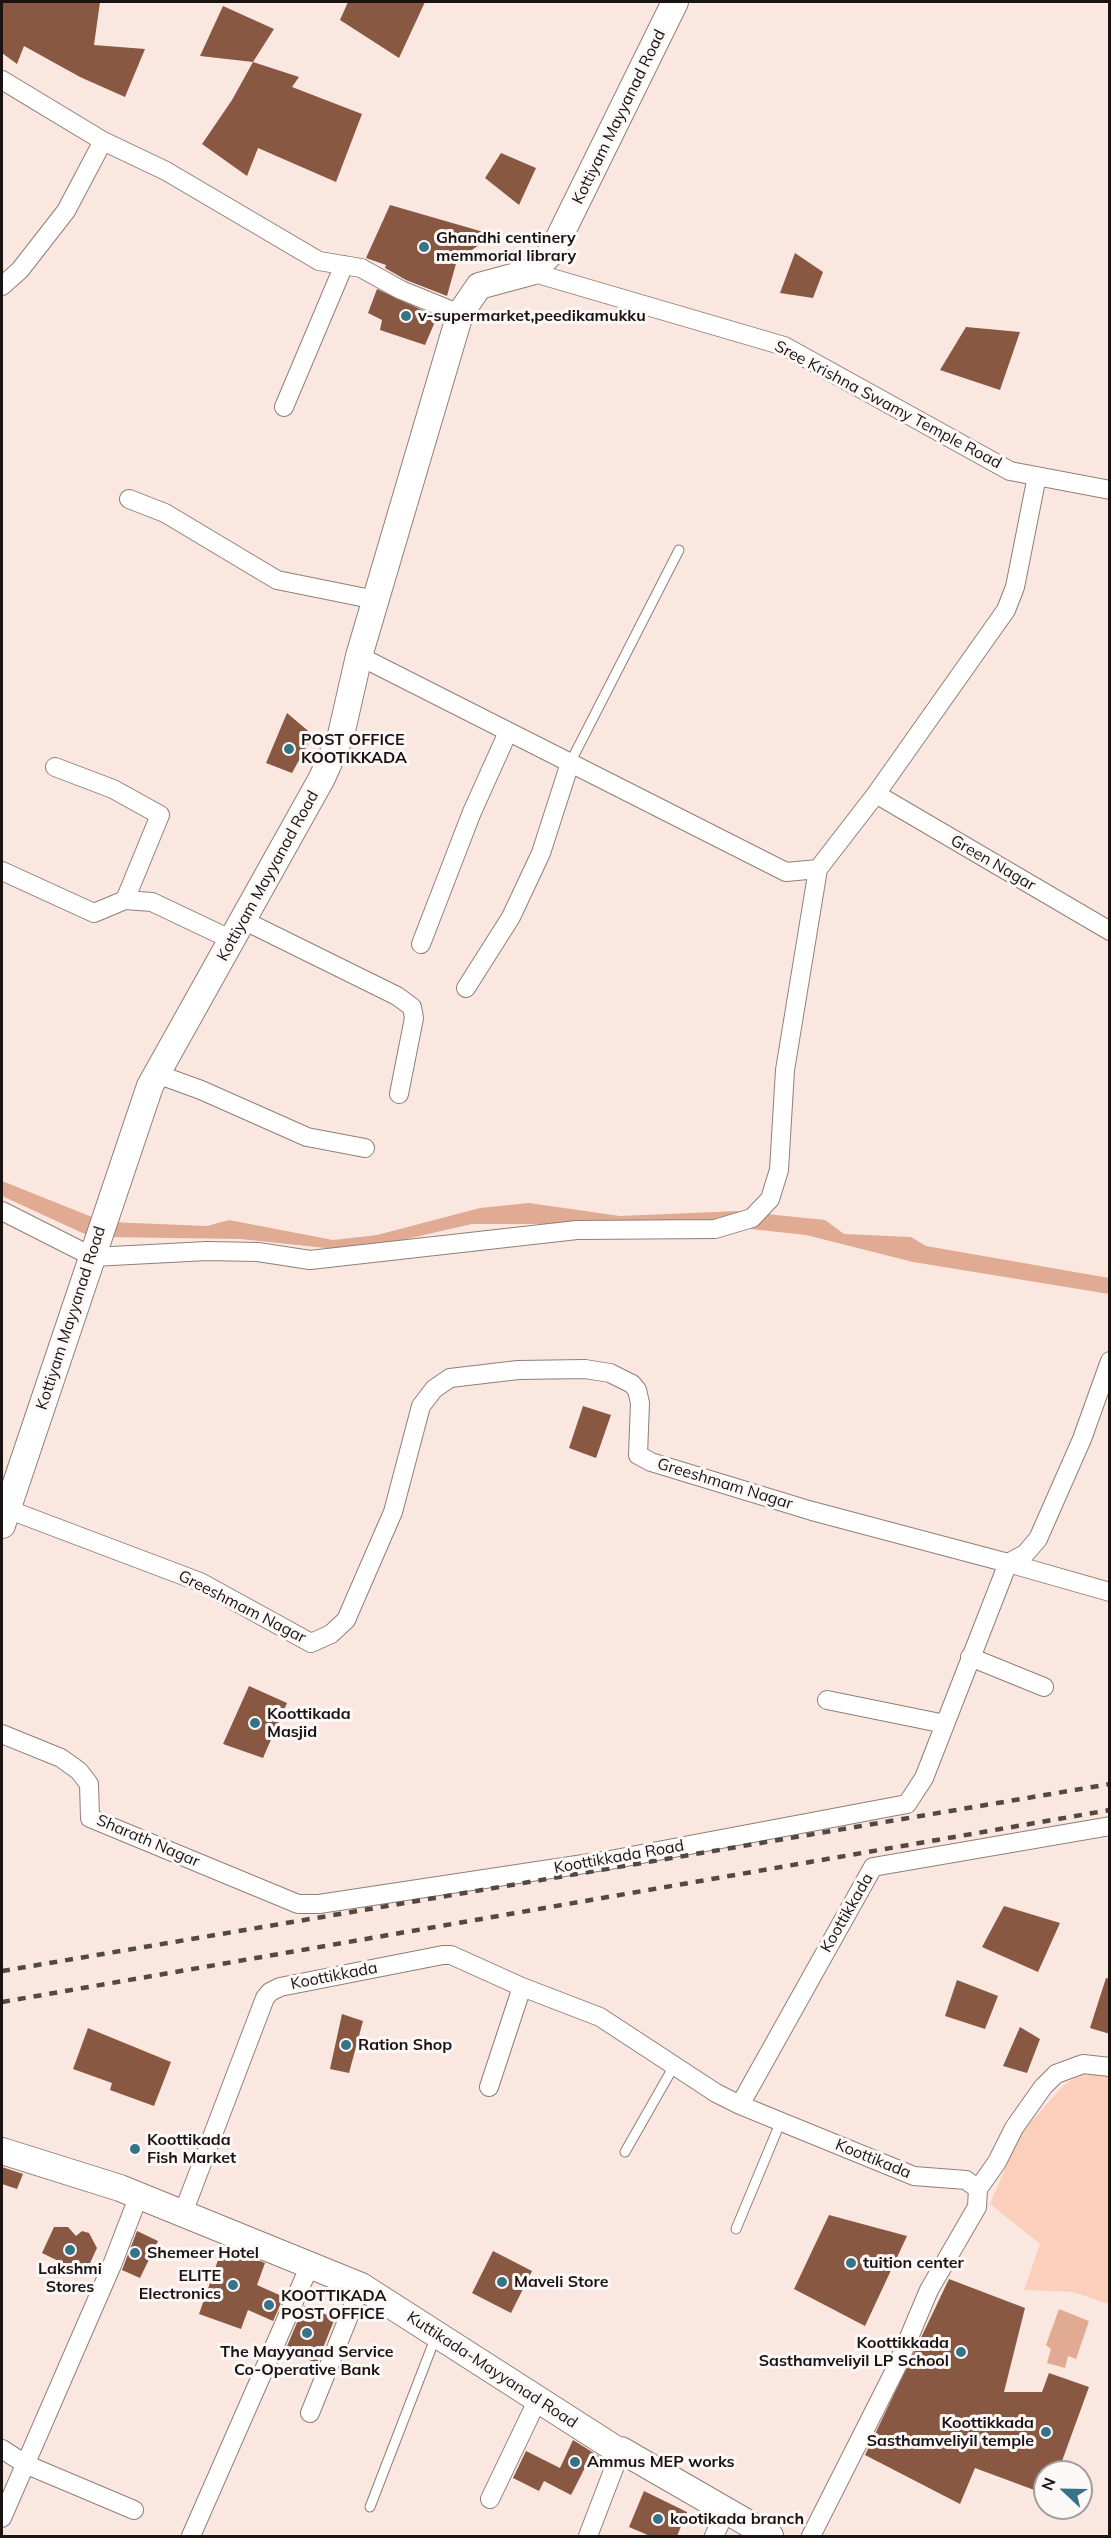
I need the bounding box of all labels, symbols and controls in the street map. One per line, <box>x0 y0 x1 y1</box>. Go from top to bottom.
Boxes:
street label: Kottiyam Mayyanad Road <box>568 27 670 207</box>
place label: Ghandhi centinery memmorial library <box>436 228 576 266</box>
marker: Ghandhi centinery memmorial library <box>417 240 431 254</box>
place label: v-supermarket,peedikamukku <box>418 306 646 326</box>
marker: v-supermarket,peedikamukku <box>399 309 413 323</box>
street label: Sree Krishna Swamy Temple Road <box>771 337 1005 473</box>
place label: POST OFFICE KOOTIKKADA <box>301 730 407 768</box>
marker: POST OFFICE KOOTIKKADA <box>282 742 296 756</box>
street label: Kottiyam Mayyanad Road <box>213 787 323 965</box>
street label: Green Nagar <box>947 831 1039 895</box>
street label: Kottiyam Mayyanad Road <box>32 1224 110 1412</box>
street label: Greeshmam Nagar <box>655 1454 795 1514</box>
street label: Greeshmam Nagar <box>175 1567 309 1647</box>
place label: Koottikada Masjid <box>267 1704 351 1742</box>
marker: Koottikada Masjid <box>248 1716 262 1730</box>
street label: Sharath Nagar <box>94 1811 202 1871</box>
street label: Koottikkada Road <box>553 1836 685 1878</box>
street label: Koottikkada <box>817 1870 877 1956</box>
street label: Koottikkada <box>289 1958 379 1994</box>
place label: Ration Shop <box>358 2035 452 2055</box>
marker: Ration Shop <box>339 2038 353 2052</box>
place label: Koottikada Fish Market <box>147 2130 236 2168</box>
street label: Koottikada <box>832 2135 914 2183</box>
marker: Koottikada Fish Market <box>128 2142 142 2156</box>
marker: Lakshmi Stores <box>63 2243 77 2257</box>
place label: Shemeer Hotel <box>147 2243 259 2263</box>
marker: Shemeer Hotel <box>128 2246 142 2260</box>
place label: tuition center <box>863 2253 964 2273</box>
marker: tuition center <box>844 2256 858 2270</box>
place label: Lakshmi Stores <box>38 2259 102 2297</box>
place label: ELITE Electronics <box>139 2266 221 2304</box>
place label: Maveli Store <box>514 2272 608 2292</box>
marker: Maveli Store <box>495 2275 509 2289</box>
marker: ELITE Electronics <box>226 2278 240 2292</box>
place label: KOOTTIKADA POST OFFICE <box>281 2286 386 2324</box>
marker: KOOTTIKADA POST OFFICE <box>262 2298 276 2312</box>
street label: Kuttikada-Mayyanad Road <box>403 2308 581 2432</box>
marker: The Mayyanad Service Co-Operative Bank <box>300 2326 314 2340</box>
place label: Koottikkada Sasthamveliyil LP School <box>759 2333 949 2371</box>
place label: The Mayyanad Service Co-Operative Bank <box>220 2342 394 2380</box>
marker: Koottikkada Sasthamveliyil LP School <box>954 2345 968 2359</box>
place label: Koottikkada Sasthamveliyil temple <box>867 2413 1034 2451</box>
marker: Koottikkada Sasthamveliyil temple <box>1039 2425 1053 2439</box>
place label: Ammus MEP works <box>587 2452 735 2472</box>
marker: Ammus MEP works <box>568 2455 582 2469</box>
north arrow <box>1033 2460 1093 2520</box>
text: N <box>1037 2475 1060 2493</box>
place label: kootikada branch <box>670 2509 804 2529</box>
marker: kootikada branch <box>651 2512 665 2526</box>

